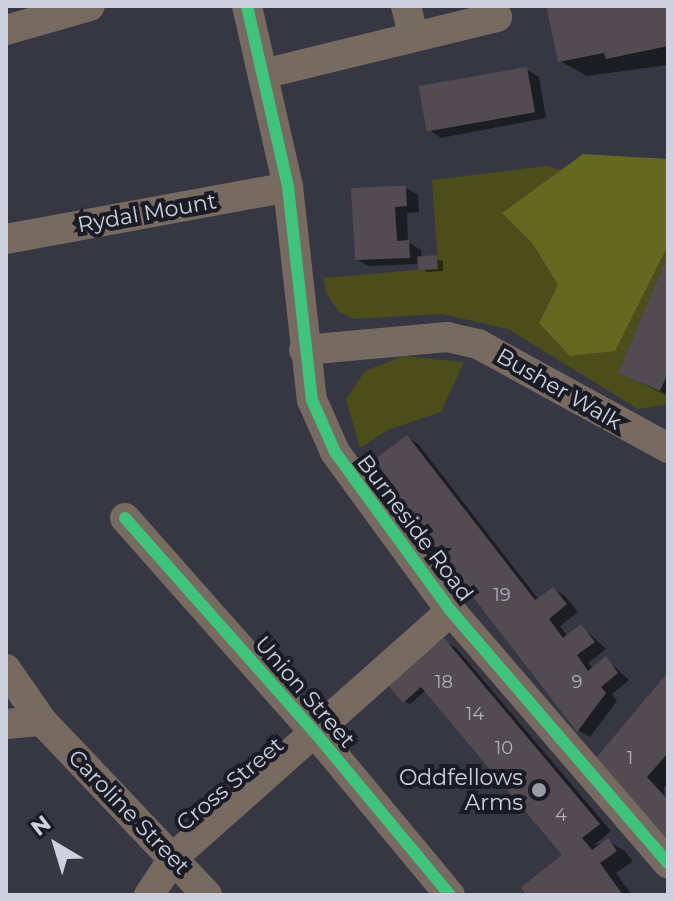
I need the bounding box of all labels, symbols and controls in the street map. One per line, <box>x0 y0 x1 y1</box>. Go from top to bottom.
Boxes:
street label: Rydal Mount <box>76 188 218 238</box>
street label: Busher Walk <box>492 343 626 435</box>
street label: Burneside Road <box>351 450 479 606</box>
house number: 19 <box>493 584 511 606</box>
street label: Union Street <box>249 631 361 753</box>
house number: 18 <box>435 671 453 693</box>
house number: 9 <box>572 671 582 693</box>
house number: 14 <box>466 703 484 725</box>
street label: Cross Street <box>171 732 289 836</box>
house number: 10 <box>495 737 513 759</box>
street label: Caroline Street <box>63 744 195 880</box>
house number: 1 <box>627 747 633 769</box>
place label: Oddfellows Arms <box>399 764 523 816</box>
marker: Oddfellows Arms <box>530 781 548 799</box>
house number: 4 <box>555 804 567 826</box>
north arrow <box>16 805 96 885</box>
text: N <box>26 810 56 842</box>

